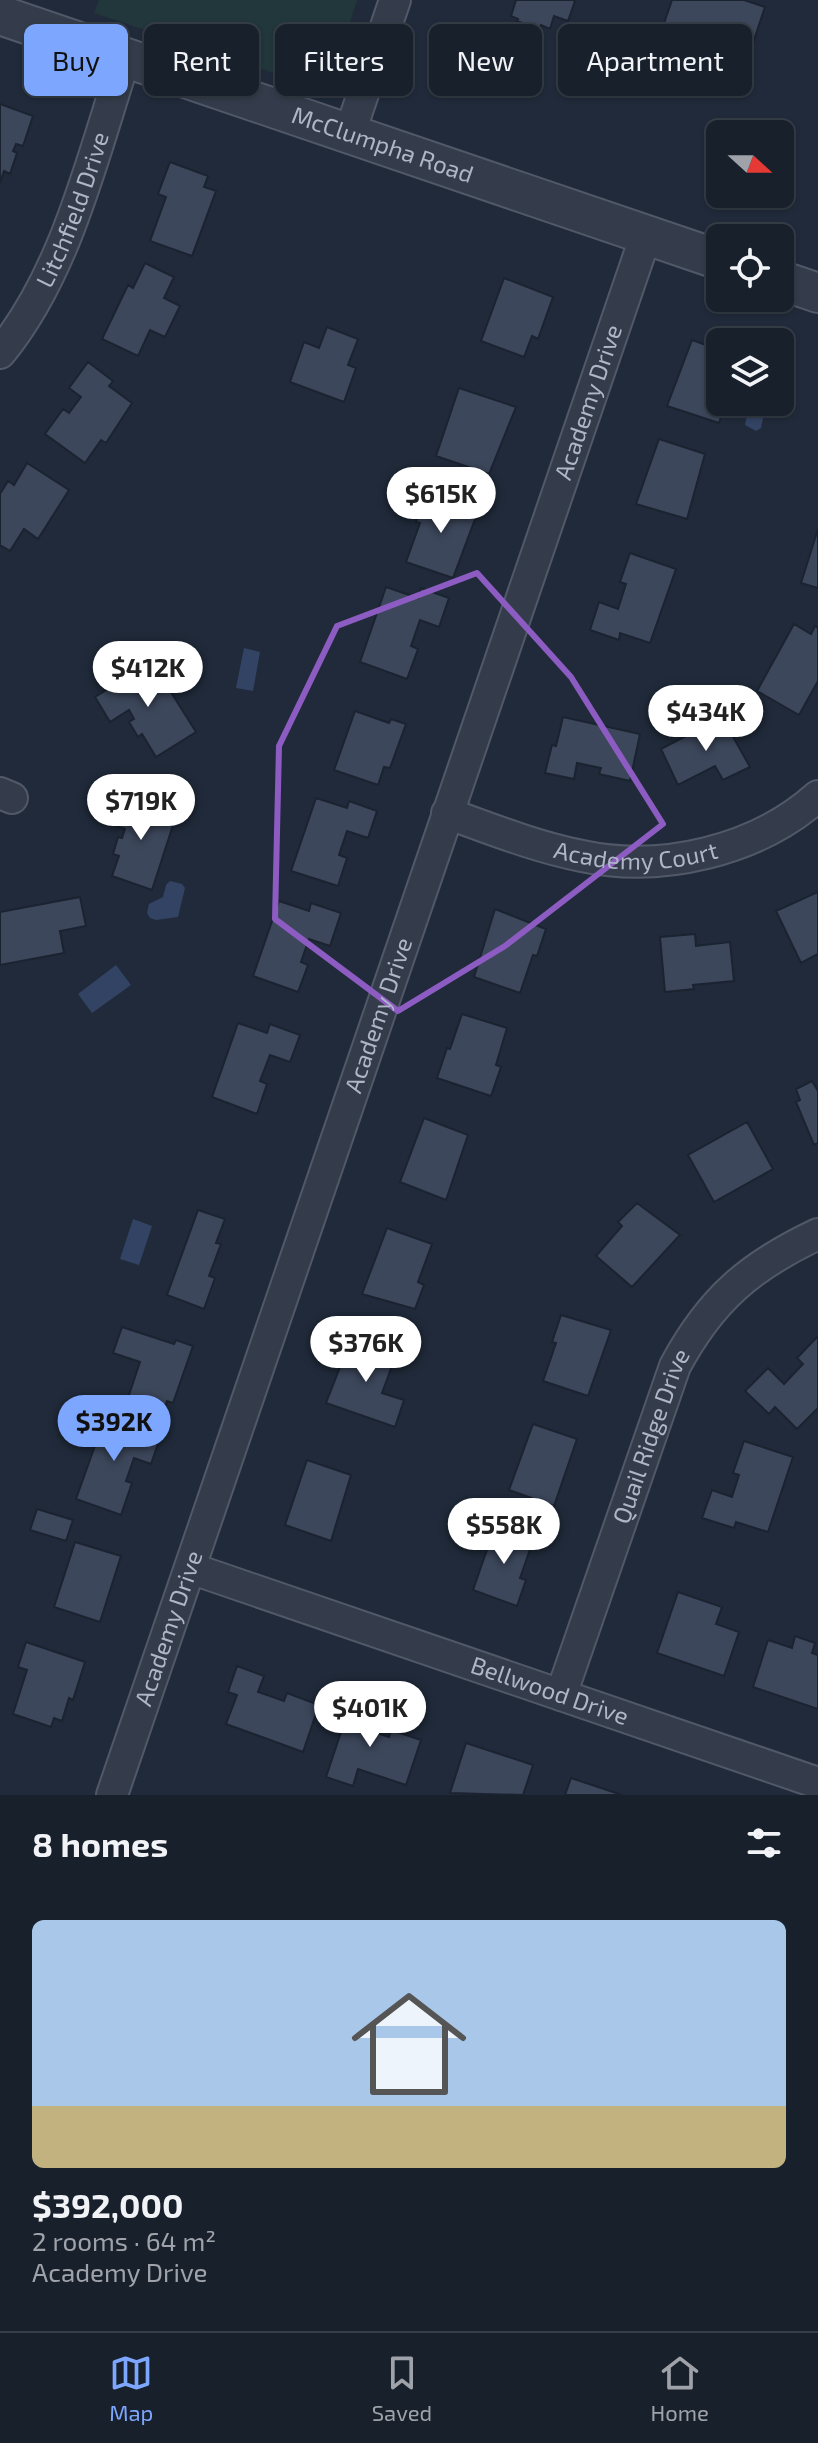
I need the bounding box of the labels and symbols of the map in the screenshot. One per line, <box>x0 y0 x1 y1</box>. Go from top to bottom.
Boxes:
street label: McClumpha Road <box>288 99 478 188</box>
north arrow <box>706 120 794 208</box>
street label: Litchfield Drive <box>29 128 114 292</box>
street label: Academy Drive <box>547 320 627 483</box>
pin: $615K <box>385 467 497 535</box>
pin: $412K <box>92 641 204 709</box>
pin: $434K <box>650 685 762 753</box>
pin: $719K <box>85 774 197 842</box>
street label: Academy Court <box>551 834 721 875</box>
street label: Academy Drive <box>337 934 417 1096</box>
pin: $376K <box>310 1316 422 1384</box>
street label: Quail Ridge Drive <box>605 1343 695 1527</box>
pin: $392K <box>58 1395 170 1463</box>
pin: $558K <box>448 1498 560 1566</box>
street label: Academy Drive <box>128 1547 208 1709</box>
street label: Bellwood Drive <box>467 1649 633 1730</box>
pin: $401K <box>314 1681 426 1749</box>

